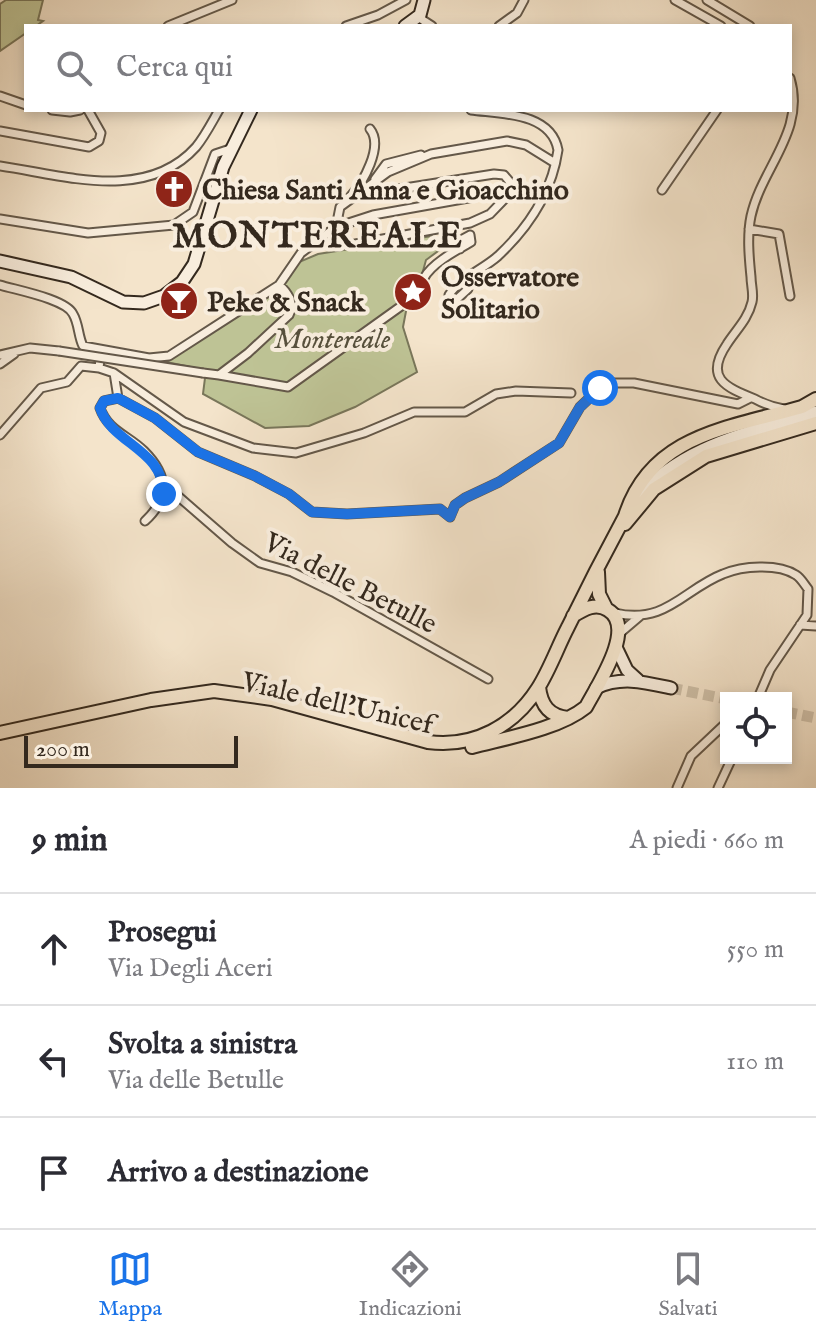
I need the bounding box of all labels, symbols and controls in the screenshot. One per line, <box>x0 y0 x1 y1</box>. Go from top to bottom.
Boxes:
search box <box>24 24 792 112</box>
icon: search <box>52 46 96 90</box>
text: Cerca qui <box>116 49 233 87</box>
church icon: Chiesa Santi Anna e Gioacchino <box>153 168 195 210</box>
place label: Chiesa Santi Anna e Gioacchino <box>202 174 569 209</box>
district label: MONTEREALE <box>172 214 464 260</box>
place label: Osservatore Solitario <box>441 261 579 328</box>
place icon: Osservatore Solitario <box>392 271 434 313</box>
bar icon: Peke & Snack <box>158 280 200 322</box>
place label: Peke & Snack <box>207 286 366 321</box>
park label: Montereale <box>274 323 391 358</box>
route start <box>582 370 618 406</box>
route end <box>146 476 182 512</box>
street label: Via delle Betulle <box>257 525 442 643</box>
street label: Viale dell'Unicef <box>237 665 441 745</box>
map controls <box>720 692 792 764</box>
button: locate <box>720 692 792 764</box>
scale bar <box>24 732 238 768</box>
text: 200 m <box>36 736 90 764</box>
text: 9 min <box>32 819 108 862</box>
text: A piedi · 660 m <box>630 824 784 857</box>
text: Prosegui <box>108 914 217 952</box>
icon: ahead <box>32 927 76 971</box>
text: 550 m <box>727 933 784 966</box>
text: Via Degli Aceri <box>108 952 273 985</box>
text: Svolta a sinistra <box>108 1026 297 1064</box>
icon: left <box>32 1039 76 1083</box>
text: 110 m <box>726 1045 784 1078</box>
text: Via delle Betulle <box>108 1064 284 1097</box>
icon: arrive <box>32 1151 76 1195</box>
text: Arrivo a destinazione <box>108 1154 369 1192</box>
tab: Mappa <box>98 1247 162 1323</box>
tab: Indicazioni <box>359 1247 462 1323</box>
tab: Salvati <box>658 1247 718 1323</box>

